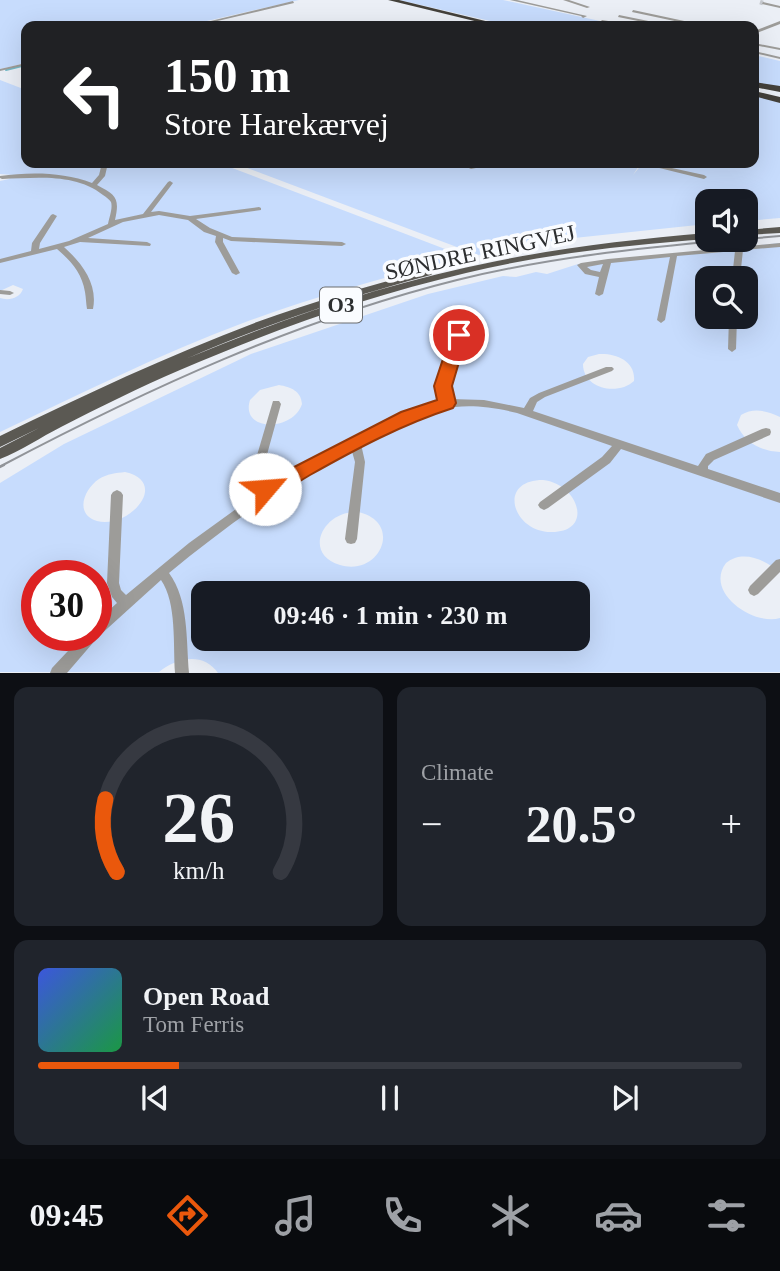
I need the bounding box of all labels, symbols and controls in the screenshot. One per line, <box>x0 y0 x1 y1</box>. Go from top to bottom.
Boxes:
text: 150 m <box>164 48 291 103</box>
icon: left <box>49 49 140 140</box>
text: Store Harekærvej <box>164 106 389 142</box>
map controls <box>695 189 758 329</box>
button: sound <box>695 189 758 252</box>
street label: SØNDRE RINGVEJ <box>383 220 577 285</box>
button: search <box>695 266 758 329</box>
road number: O3 <box>320 288 362 322</box>
pin <box>429 305 489 365</box>
icon: arrive <box>440 316 478 354</box>
position arrow <box>228 452 302 526</box>
speed limit sign: 30 <box>21 560 112 651</box>
text: 09:46 · 1 min · 230 m <box>274 601 508 630</box>
text: Climate <box>421 760 494 785</box>
text: 26 <box>162 778 235 859</box>
text: 20.5° <box>526 796 637 853</box>
text: − <box>421 803 442 845</box>
text: + <box>721 803 742 845</box>
text: km/h <box>173 857 225 884</box>
text: Open Road <box>143 982 269 1011</box>
text: Tom Ferris <box>143 1012 244 1037</box>
icon: previous <box>136 1079 174 1117</box>
icon: pause <box>371 1079 409 1117</box>
icon: next <box>606 1079 644 1117</box>
icon: directions <box>163 1191 212 1240</box>
icon: music <box>271 1191 320 1240</box>
icon: phone <box>378 1191 427 1240</box>
icon: climate <box>486 1191 535 1240</box>
icon: car <box>594 1191 643 1240</box>
icon: filters <box>702 1191 751 1240</box>
text: 09:45 <box>29 1197 104 1233</box>

